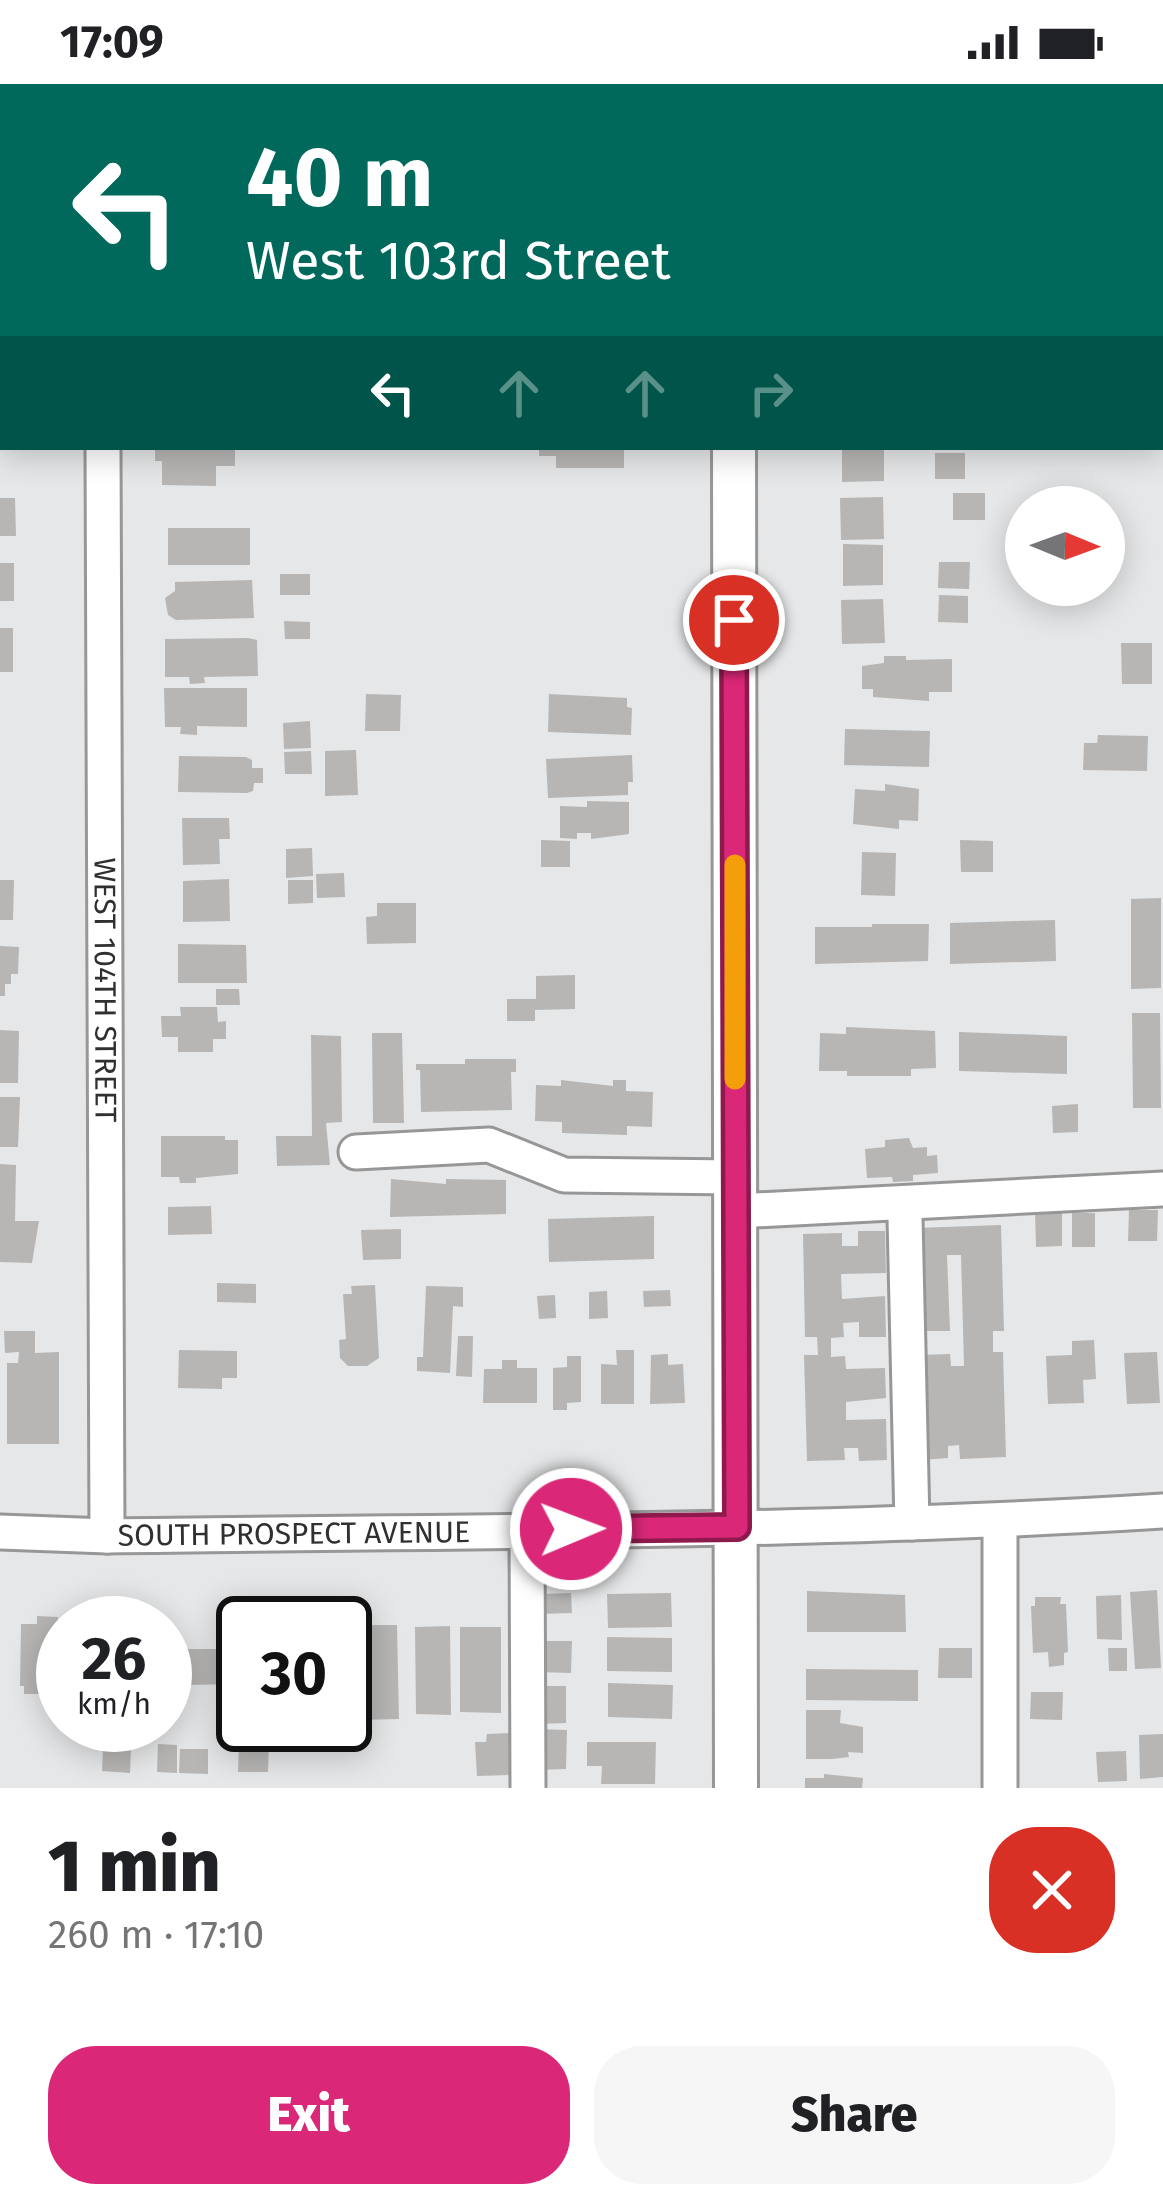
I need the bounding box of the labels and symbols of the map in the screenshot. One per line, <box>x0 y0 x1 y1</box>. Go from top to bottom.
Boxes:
north arrow <box>1005 486 1125 606</box>
pin <box>683 569 785 671</box>
street label: WEST 104TH STREET <box>87 858 123 1123</box>
position arrow <box>508 1466 634 1592</box>
street label: SOUTH PROSPECT AVENUE <box>117 1514 470 1554</box>
speed limit sign: 30 <box>216 1596 372 1752</box>

